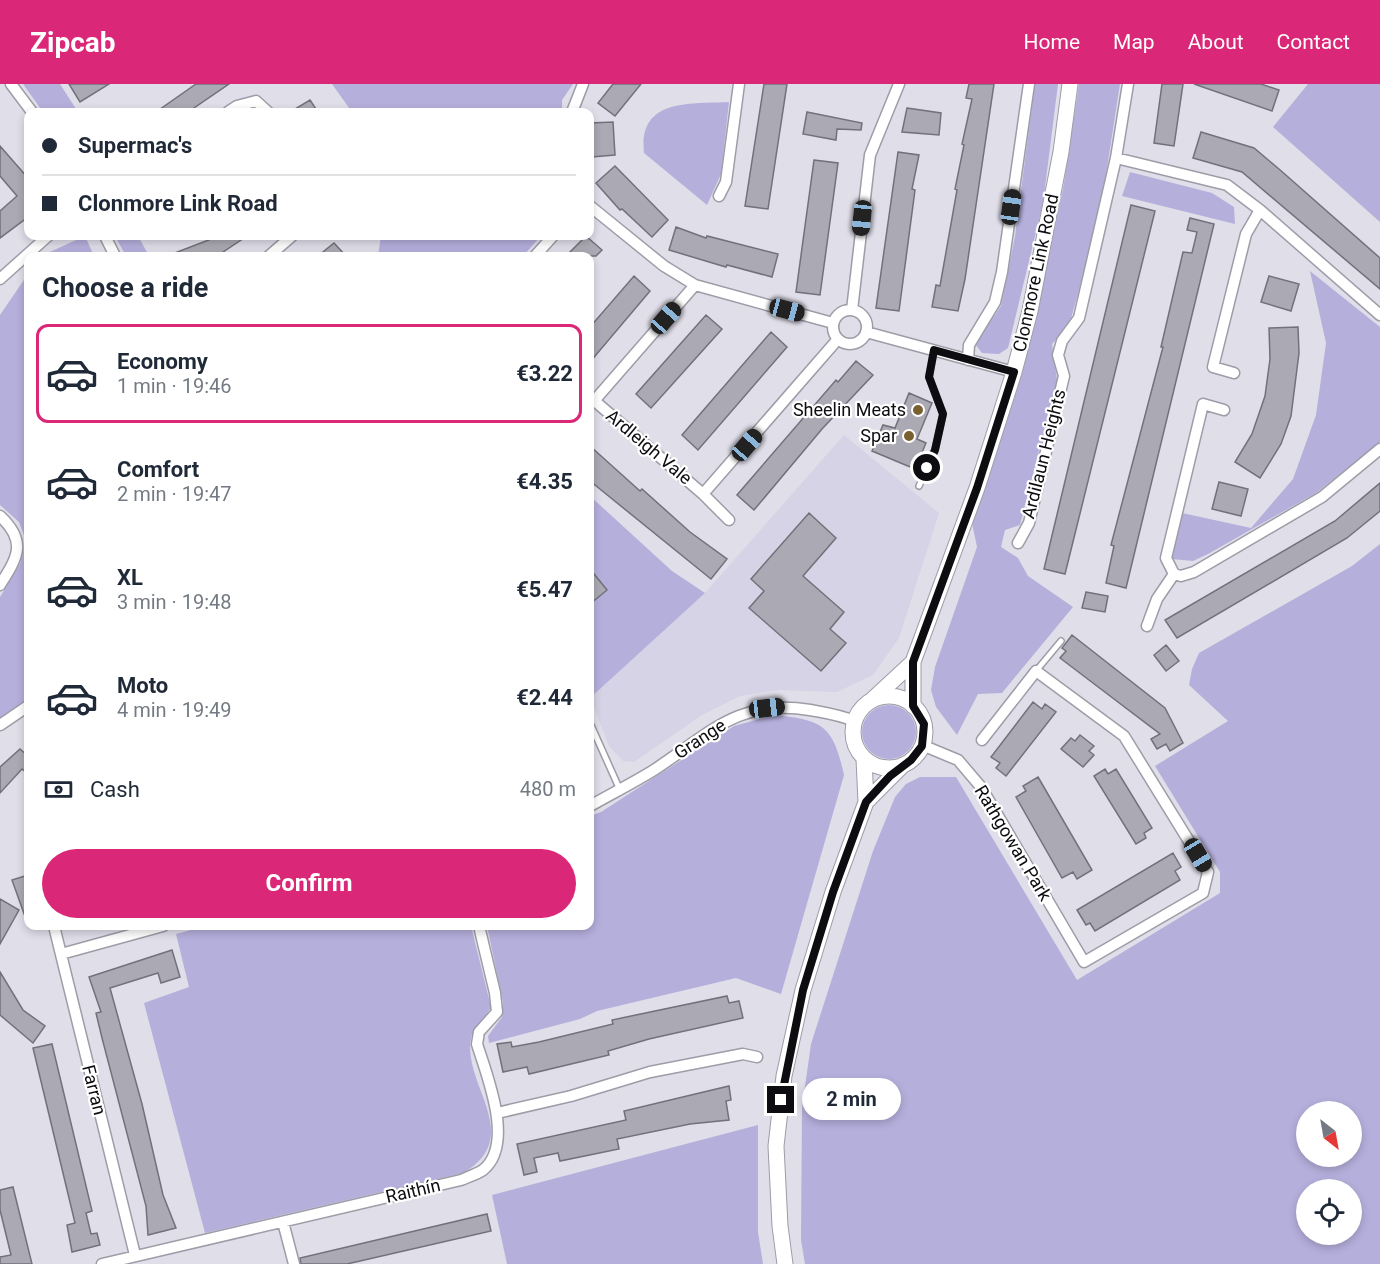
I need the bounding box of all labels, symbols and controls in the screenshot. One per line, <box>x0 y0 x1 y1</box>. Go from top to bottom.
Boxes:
text: Zipcab <box>30 26 115 59</box>
text: Home <box>1024 30 1080 54</box>
text: Map <box>1113 30 1155 54</box>
text: About <box>1188 30 1244 54</box>
text: Contact <box>1277 30 1350 54</box>
text: Supermac's <box>78 133 192 158</box>
car <box>1000 188 1022 226</box>
text: Clonmore Link Road <box>78 191 278 216</box>
street label: Clonmore Link Road <box>1008 192 1063 354</box>
car <box>851 199 873 237</box>
text: Choose a ride <box>42 272 208 304</box>
car <box>767 297 807 323</box>
car <box>647 299 685 337</box>
icon: car <box>45 347 99 401</box>
text: Economy <box>117 349 208 374</box>
text: €3.22 <box>516 361 573 386</box>
text: 1 min · 19:46 <box>117 374 232 398</box>
street label: Ardilaun Heights <box>1017 387 1070 521</box>
place label: Sheelin Meats <box>793 399 906 420</box>
marker: Sheelin Meats <box>911 403 925 417</box>
street label: Ardleigh Vale <box>602 405 696 489</box>
place label: Spar <box>860 425 897 446</box>
car <box>728 426 766 464</box>
marker: Spar <box>902 429 916 443</box>
route start <box>913 454 940 481</box>
icon: car <box>45 455 99 509</box>
text: Comfort <box>117 457 199 482</box>
text: €4.35 <box>516 469 573 494</box>
text: 2 min · 19:47 <box>117 482 232 506</box>
icon: car <box>45 563 99 617</box>
text: XL <box>117 565 143 590</box>
text: €5.47 <box>516 577 573 602</box>
text: 3 min · 19:48 <box>117 590 232 614</box>
icon: car <box>45 671 99 725</box>
text: Moto <box>117 673 168 698</box>
text: €2.44 <box>516 685 573 710</box>
car <box>748 697 786 719</box>
text: 4 min · 19:49 <box>117 698 232 722</box>
street label: Grange <box>670 714 730 763</box>
icon: cash <box>42 773 75 806</box>
text: Cash <box>90 777 140 802</box>
text: 480 m <box>520 777 576 801</box>
street label: Rathgowan Park <box>971 781 1057 905</box>
car <box>1181 835 1215 875</box>
button: Confirm <box>42 849 576 918</box>
street label: Farran <box>78 1063 111 1117</box>
callout: 2 min <box>802 1079 901 1121</box>
route end <box>767 1086 794 1113</box>
text: 2 min <box>826 1087 877 1111</box>
north arrow <box>1296 1101 1362 1167</box>
map controls <box>1296 1101 1362 1245</box>
street label: Raithín <box>384 1174 442 1207</box>
button: locate <box>1296 1179 1362 1245</box>

